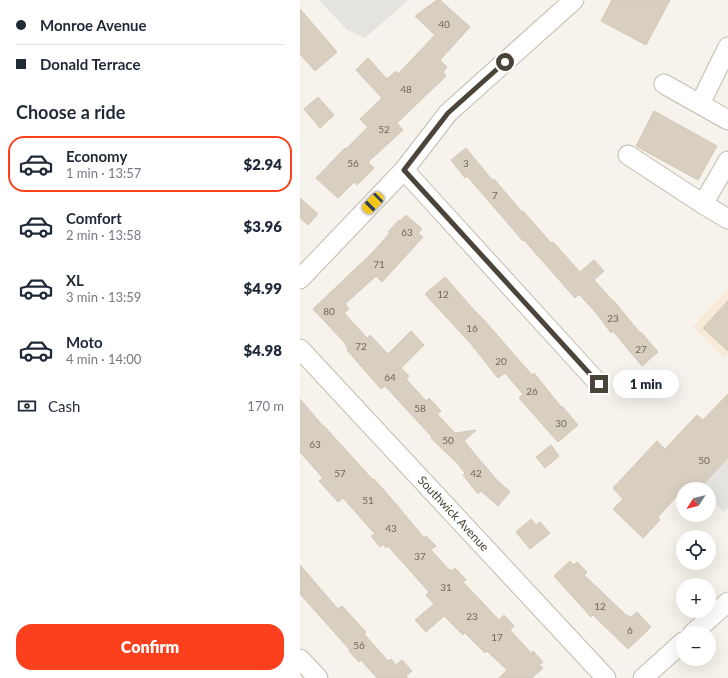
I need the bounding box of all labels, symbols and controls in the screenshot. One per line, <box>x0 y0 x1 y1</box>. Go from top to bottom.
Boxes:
text: Monroe Avenue <box>40 16 147 34</box>
house number: 40 <box>438 18 450 30</box>
route start <box>496 53 514 71</box>
text: Donald Terrace <box>40 55 140 73</box>
house number: 48 <box>400 83 412 95</box>
text: Choose a ride <box>16 101 125 123</box>
house number: 52 <box>378 123 390 135</box>
icon: car <box>18 146 54 182</box>
text: Economy <box>66 147 127 165</box>
text: $2.94 <box>244 155 282 173</box>
house number: 56 <box>347 157 359 169</box>
house number: 3 <box>463 157 469 169</box>
text: 1 min · 13:57 <box>66 165 141 181</box>
house number: 7 <box>492 189 498 201</box>
car <box>360 190 386 216</box>
icon: car <box>18 208 54 244</box>
text: Comfort <box>66 209 122 227</box>
text: $3.96 <box>244 217 282 235</box>
house number: 63 <box>401 226 413 238</box>
text: 2 min · 13:58 <box>66 227 141 243</box>
house number: 71 <box>373 258 385 270</box>
icon: car <box>18 270 54 306</box>
text: XL <box>66 271 84 289</box>
text: $4.99 <box>244 279 282 297</box>
house number: 12 <box>437 288 449 300</box>
text: 3 min · 13:59 <box>66 289 141 305</box>
house number: 80 <box>323 305 335 317</box>
house number: 23 <box>607 312 619 324</box>
house number: 16 <box>466 322 478 334</box>
icon: car <box>18 332 54 368</box>
text: Moto <box>66 333 103 351</box>
house number: 72 <box>355 340 367 352</box>
text: $4.98 <box>244 341 282 359</box>
house number: 27 <box>635 343 647 355</box>
text: 4 min · 14:00 <box>66 351 141 367</box>
house number: 20 <box>495 355 507 367</box>
callout: 1 min <box>613 370 679 398</box>
house number: 64 <box>384 371 396 383</box>
route end <box>590 375 608 393</box>
text: 1 min <box>630 376 662 392</box>
house number: 26 <box>526 385 538 397</box>
icon: cash <box>16 395 38 417</box>
text: Cash <box>48 397 80 415</box>
text: 170 m <box>247 398 284 414</box>
house number: 58 <box>414 402 426 414</box>
house number: 30 <box>555 417 567 429</box>
house number: 50 <box>442 434 454 446</box>
house number: 63 <box>309 438 321 450</box>
house number: 50 <box>698 454 710 466</box>
house number: 57 <box>334 467 346 479</box>
house number: 42 <box>470 467 482 479</box>
street label: Southwick Avenue <box>415 473 492 554</box>
north arrow <box>676 482 716 522</box>
map controls <box>676 482 716 666</box>
house number: 51 <box>362 494 374 506</box>
house number: 43 <box>385 522 397 534</box>
button: locate <box>676 530 716 570</box>
house number: 37 <box>414 550 426 562</box>
button: + <box>676 578 716 618</box>
house number: 31 <box>440 581 452 593</box>
house number: 12 <box>594 600 606 612</box>
house number: 23 <box>466 610 478 622</box>
button: Confirm <box>16 624 284 670</box>
house number: 6 <box>627 624 633 636</box>
button: − <box>676 626 716 666</box>
house number: 17 <box>491 631 503 643</box>
house number: 56 <box>353 639 365 651</box>

